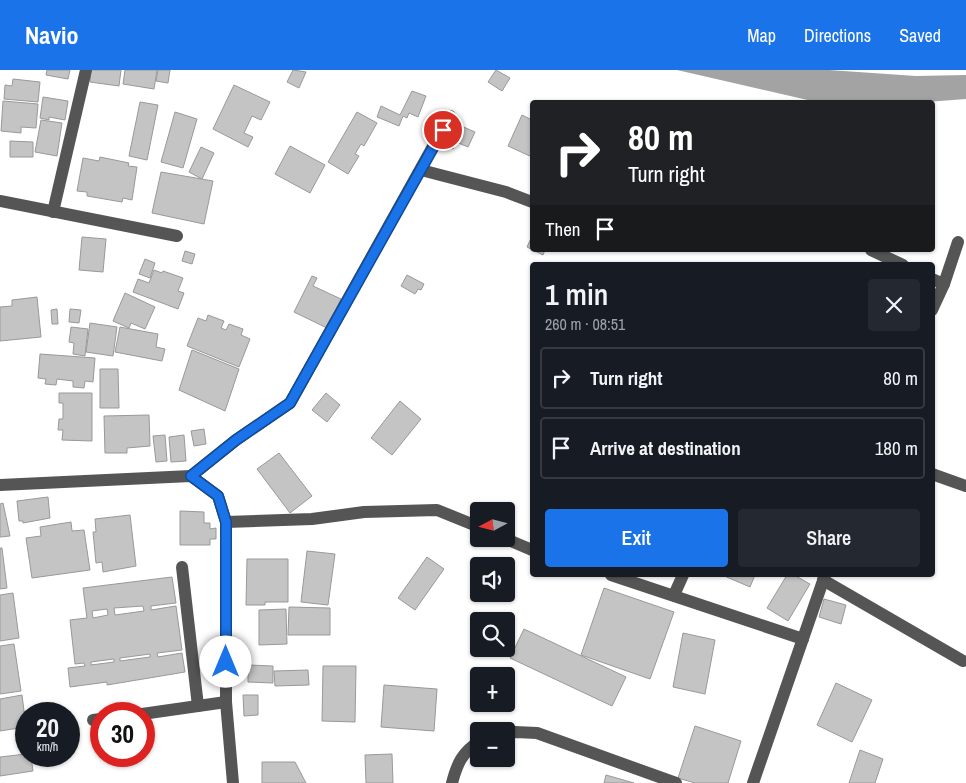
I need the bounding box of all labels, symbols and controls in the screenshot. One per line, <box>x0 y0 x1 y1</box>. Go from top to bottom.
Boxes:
text: Navio <box>25 19 79 51</box>
text: Map <box>747 23 776 48</box>
text: Directions <box>804 23 871 48</box>
text: Saved <box>899 23 941 48</box>
pin <box>422 109 464 151</box>
text: 80 m <box>628 114 693 161</box>
icon: arrive <box>429 116 457 144</box>
icon: right <box>545 120 610 185</box>
text: Turn right <box>628 159 705 189</box>
icon: arrive <box>591 215 619 243</box>
text: Then <box>545 216 581 242</box>
text: 1 min <box>545 274 608 314</box>
button: close <box>868 279 920 331</box>
text: 260 m · 08:51 <box>545 313 625 335</box>
icon: right <box>547 364 575 392</box>
text: Turn right <box>590 365 662 391</box>
text: 80 m <box>883 365 918 391</box>
icon: arrive <box>547 434 575 462</box>
text: Arrive at destination <box>590 435 741 461</box>
text: 180 m <box>875 435 918 461</box>
north arrow <box>470 502 515 548</box>
map controls <box>470 502 515 767</box>
button: Exit <box>545 509 728 567</box>
button: Share <box>738 509 920 567</box>
button: sound <box>470 557 515 602</box>
button: search <box>470 612 515 657</box>
position arrow <box>199 635 251 687</box>
button: + <box>470 667 515 712</box>
speed limit sign: 30 <box>90 702 155 767</box>
text: 20 <box>36 711 59 745</box>
button: − <box>470 722 515 767</box>
text: km/h <box>37 739 58 755</box>

